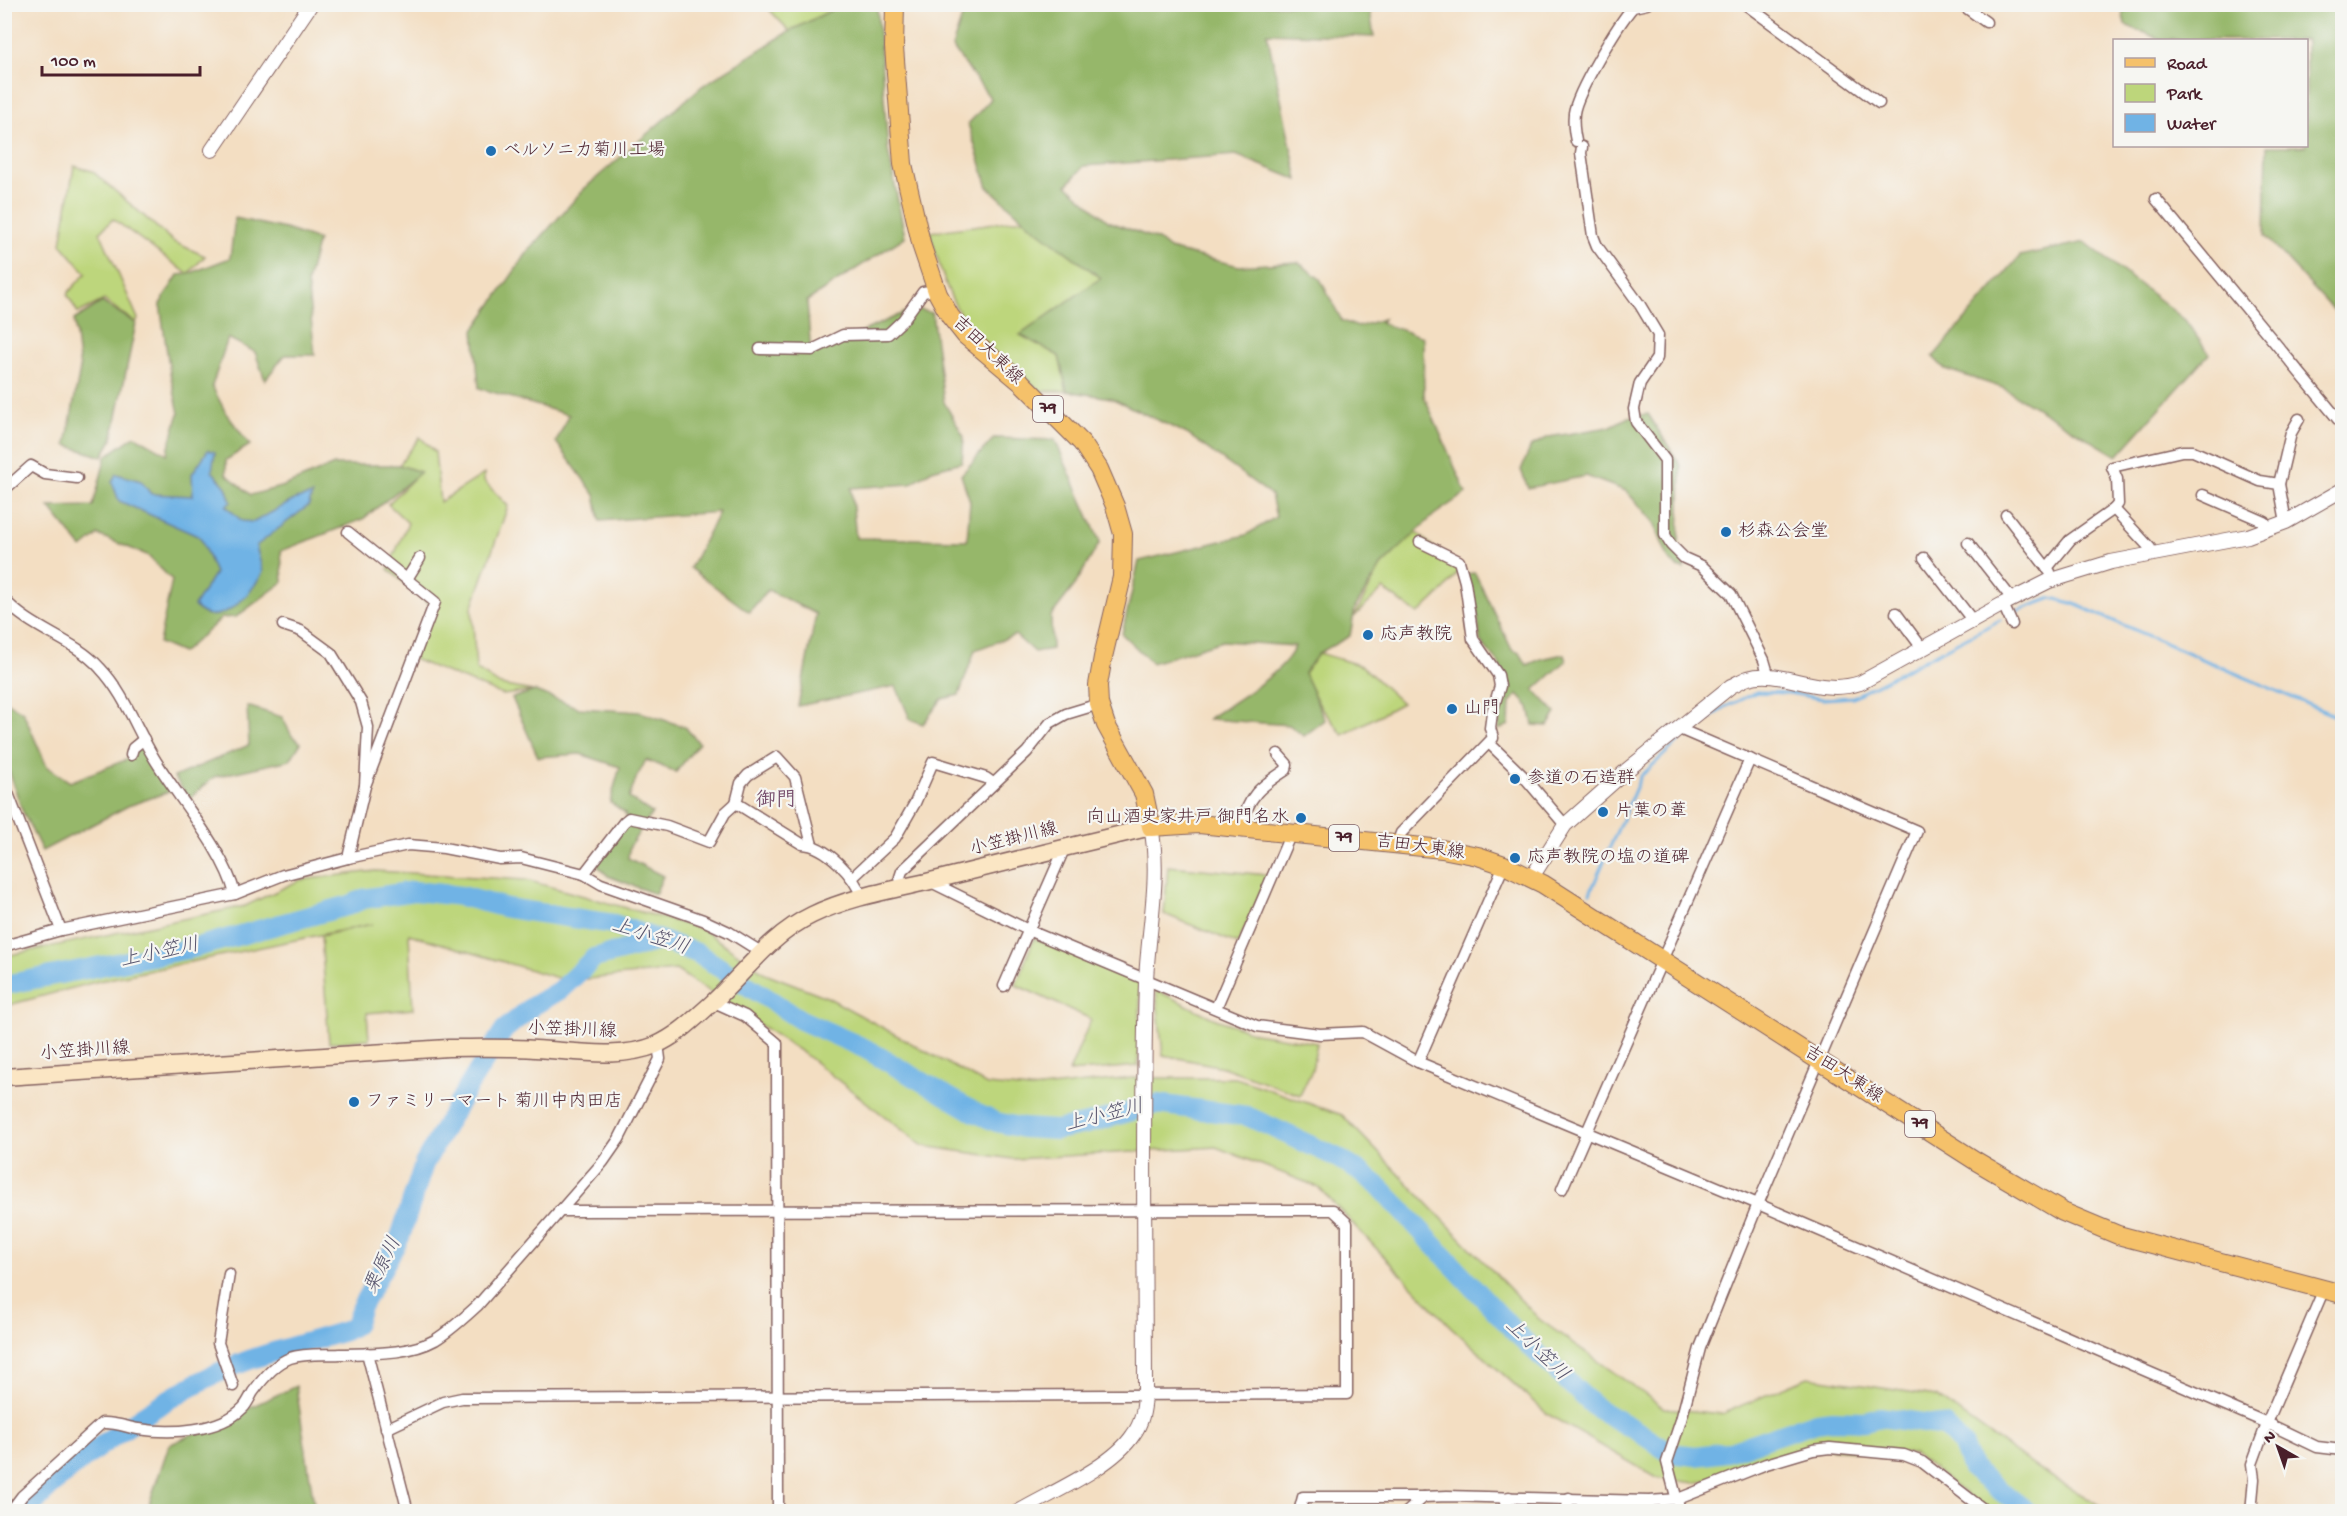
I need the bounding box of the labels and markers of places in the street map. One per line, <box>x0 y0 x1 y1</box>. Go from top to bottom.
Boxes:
place label: ベルソニカ菊川工場 <box>503 140 665 162</box>
marker: ベルソニカ菊川工場 <box>484 144 498 158</box>
place label: 杉森公会堂 <box>1738 521 1828 543</box>
marker: 杉森公会堂 <box>1719 525 1733 539</box>
place label: 応声教院 <box>1380 624 1452 646</box>
marker: 応声教院 <box>1361 628 1375 642</box>
place label: 山門 <box>1464 699 1500 720</box>
marker: 山門 <box>1445 702 1459 716</box>
place label: 参道の石造群 <box>1527 768 1635 790</box>
marker: 参道の石造群 <box>1508 772 1522 786</box>
place label: 片葉の葦 <box>1615 801 1687 823</box>
marker: 片葉の葦 <box>1596 805 1610 819</box>
place label: 向山酒史家井戸 御門名水 <box>1087 807 1289 829</box>
marker: 向山酒史家井戸 御門名水 <box>1294 811 1308 825</box>
place label: 応声教院の塩の道碑 <box>1527 847 1689 869</box>
marker: 応声教院の塩の道碑 <box>1508 851 1522 865</box>
place label: ファミリーマート 菊川中内田店 <box>366 1091 623 1113</box>
marker: ファミリーマート 菊川中内田店 <box>347 1095 361 1109</box>

